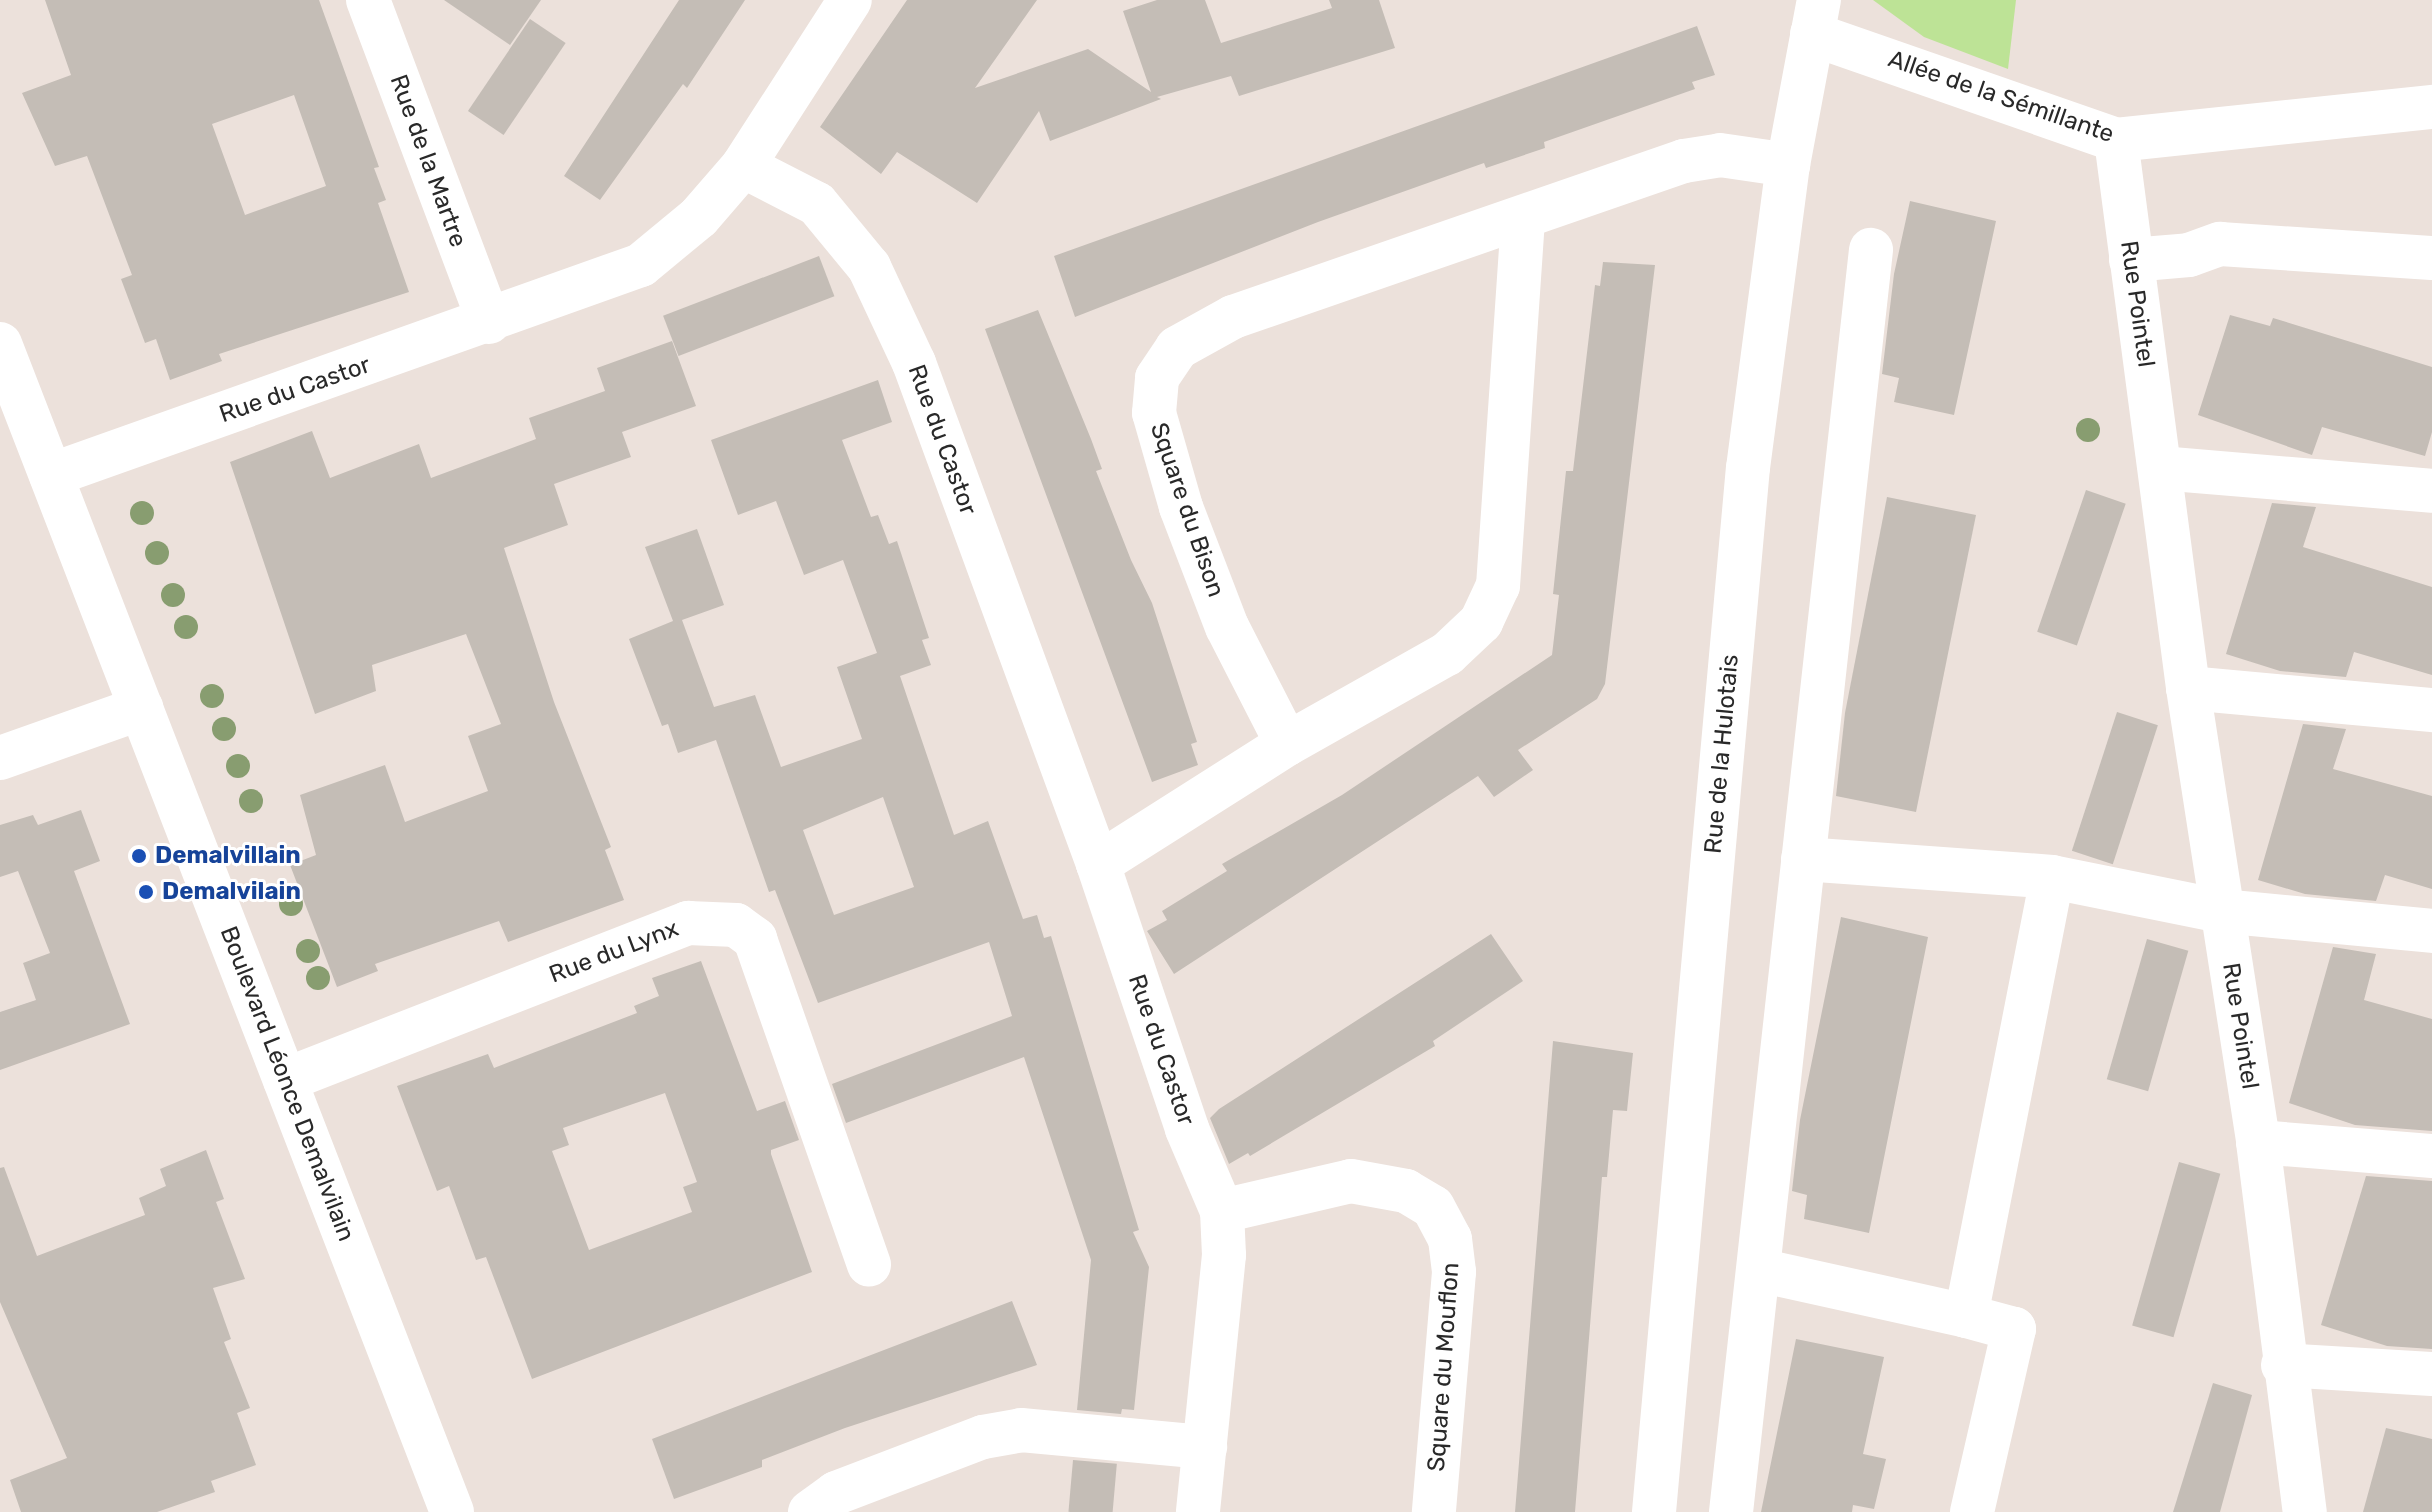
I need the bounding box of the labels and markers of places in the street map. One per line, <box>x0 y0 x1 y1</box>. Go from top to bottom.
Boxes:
place label: Demalvillain <box>155 842 301 870</box>
marker: Demalvillain <box>130 847 148 865</box>
place label: Demalvilain <box>162 878 301 906</box>
marker: Demalvilain <box>137 883 155 901</box>

